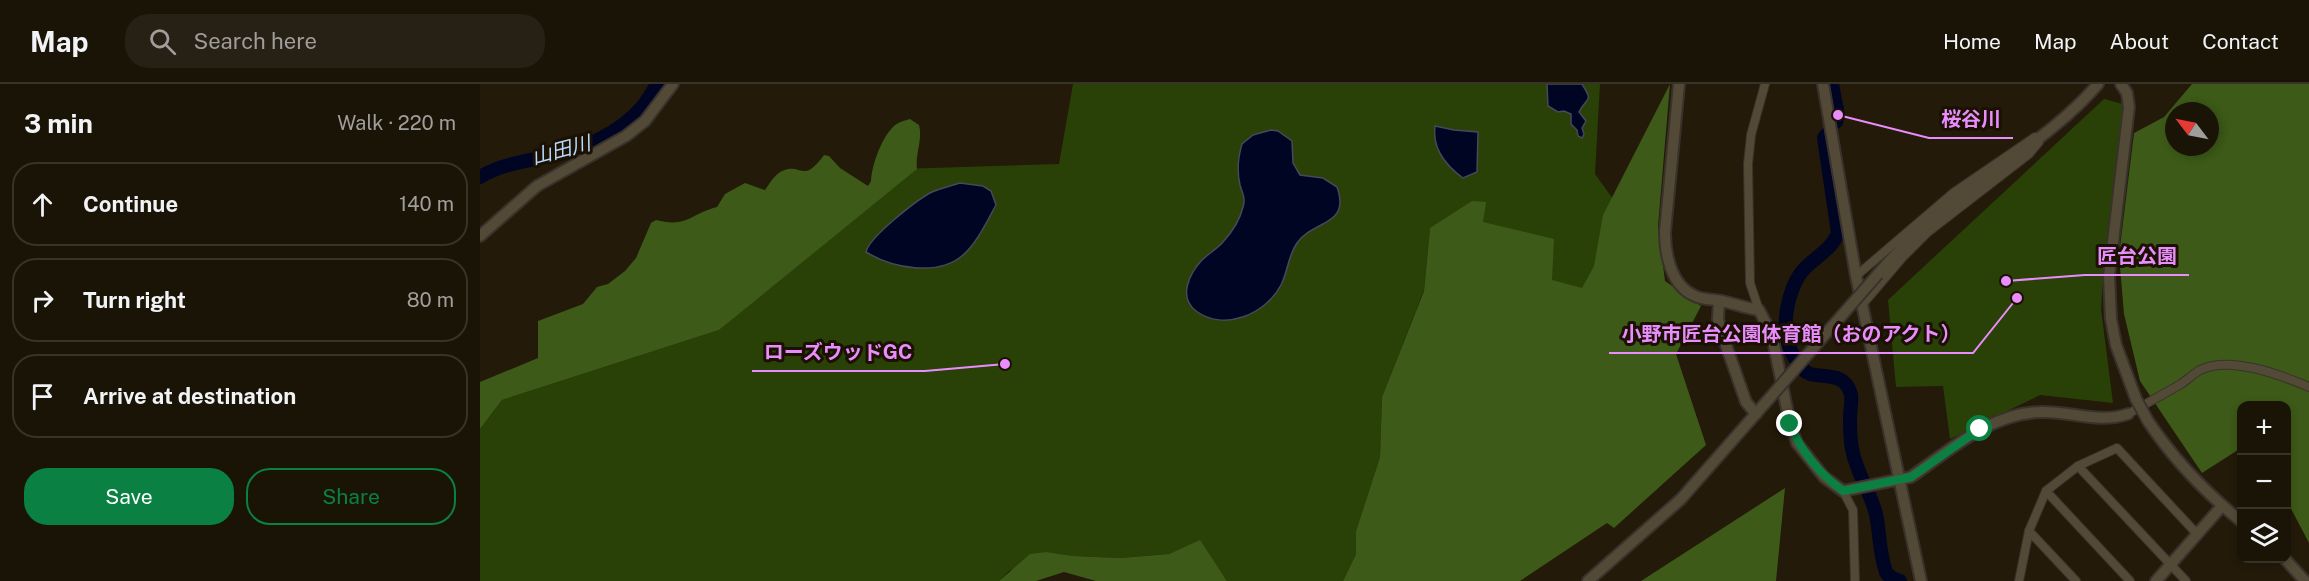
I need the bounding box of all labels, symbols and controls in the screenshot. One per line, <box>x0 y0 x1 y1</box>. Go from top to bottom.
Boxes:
search box <box>125 14 545 68</box>
text: Map <box>30 25 89 58</box>
icon: search <box>146 25 179 58</box>
text: Search here <box>194 28 317 54</box>
text: Home <box>1943 29 2001 54</box>
text: Map <box>2034 29 2077 54</box>
text: About <box>2110 29 2169 54</box>
text: Contact <box>2202 29 2279 54</box>
callout: 桜谷川 <box>1929 100 2013 138</box>
north arrow <box>2165 102 2219 156</box>
text: 桜谷川 <box>1941 107 2001 131</box>
text: 3 min <box>24 108 93 139</box>
text: Walk · 220 m <box>337 111 456 135</box>
water label: 山田川 <box>529 130 595 169</box>
icon: ahead <box>26 188 59 221</box>
text: Continue <box>83 191 178 217</box>
text: 140 m <box>399 192 454 216</box>
callout: 匠台公園 <box>2085 237 2189 275</box>
text: 匠台公園 <box>2097 244 2177 268</box>
icon: right <box>26 284 59 317</box>
text: Turn right <box>83 287 186 313</box>
text: 80 m <box>407 288 454 312</box>
callout: 小野市匠台公園体育館（おのアクト） <box>1609 315 1973 353</box>
text: 小野市匠台公園体育館（おのアクト） <box>1622 322 1961 346</box>
callout: ローズウッドGC <box>752 333 925 371</box>
text: ローズウッドGC <box>764 340 912 364</box>
icon: arrive <box>26 380 59 413</box>
text: Arrive at destination <box>83 383 296 409</box>
map controls <box>2237 401 2291 563</box>
button: + <box>2237 401 2291 455</box>
route end <box>1776 410 1802 436</box>
route start <box>1966 415 1992 441</box>
button: − <box>2237 455 2291 509</box>
button: Save <box>24 468 234 525</box>
button: Share <box>246 468 456 525</box>
button: layers <box>2237 509 2291 563</box>

